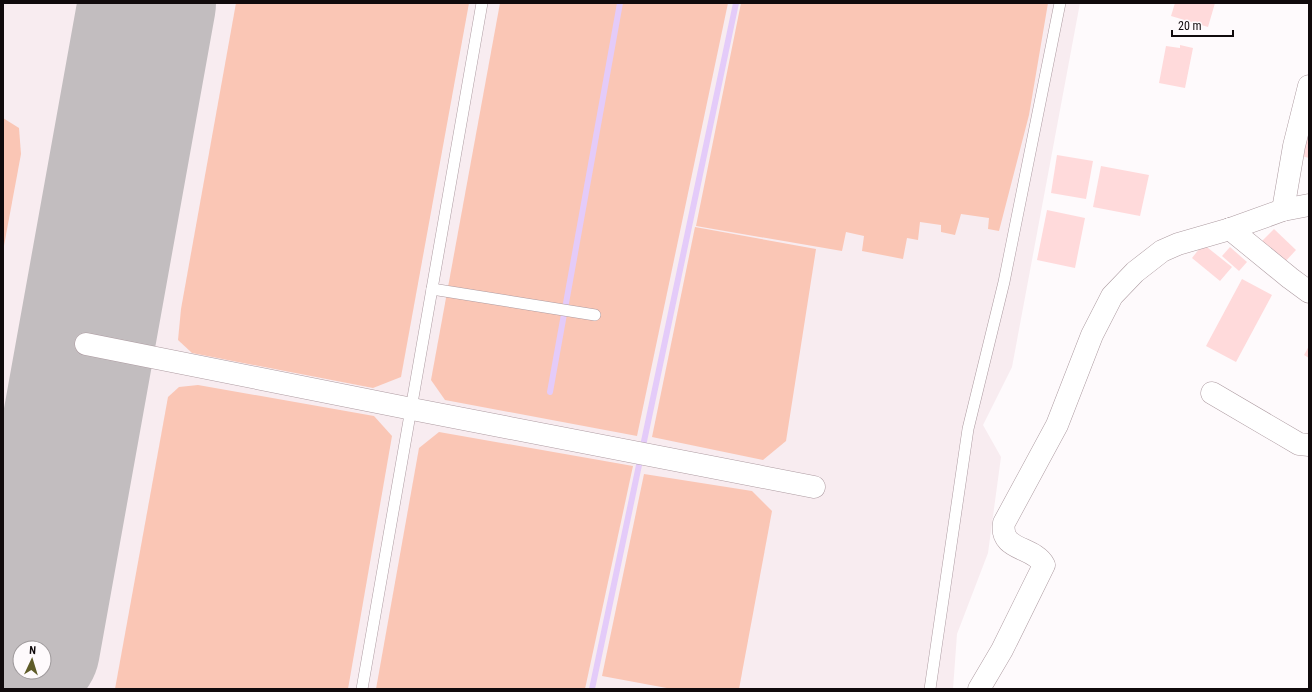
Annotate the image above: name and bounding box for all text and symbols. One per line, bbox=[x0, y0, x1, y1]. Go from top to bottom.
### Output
scale bar bbox=[1172, 12, 1233, 38]
text: 20 m bbox=[1178, 19, 1202, 33]
north arrow bbox=[12, 640, 52, 680]
text: N bbox=[29, 644, 37, 657]

